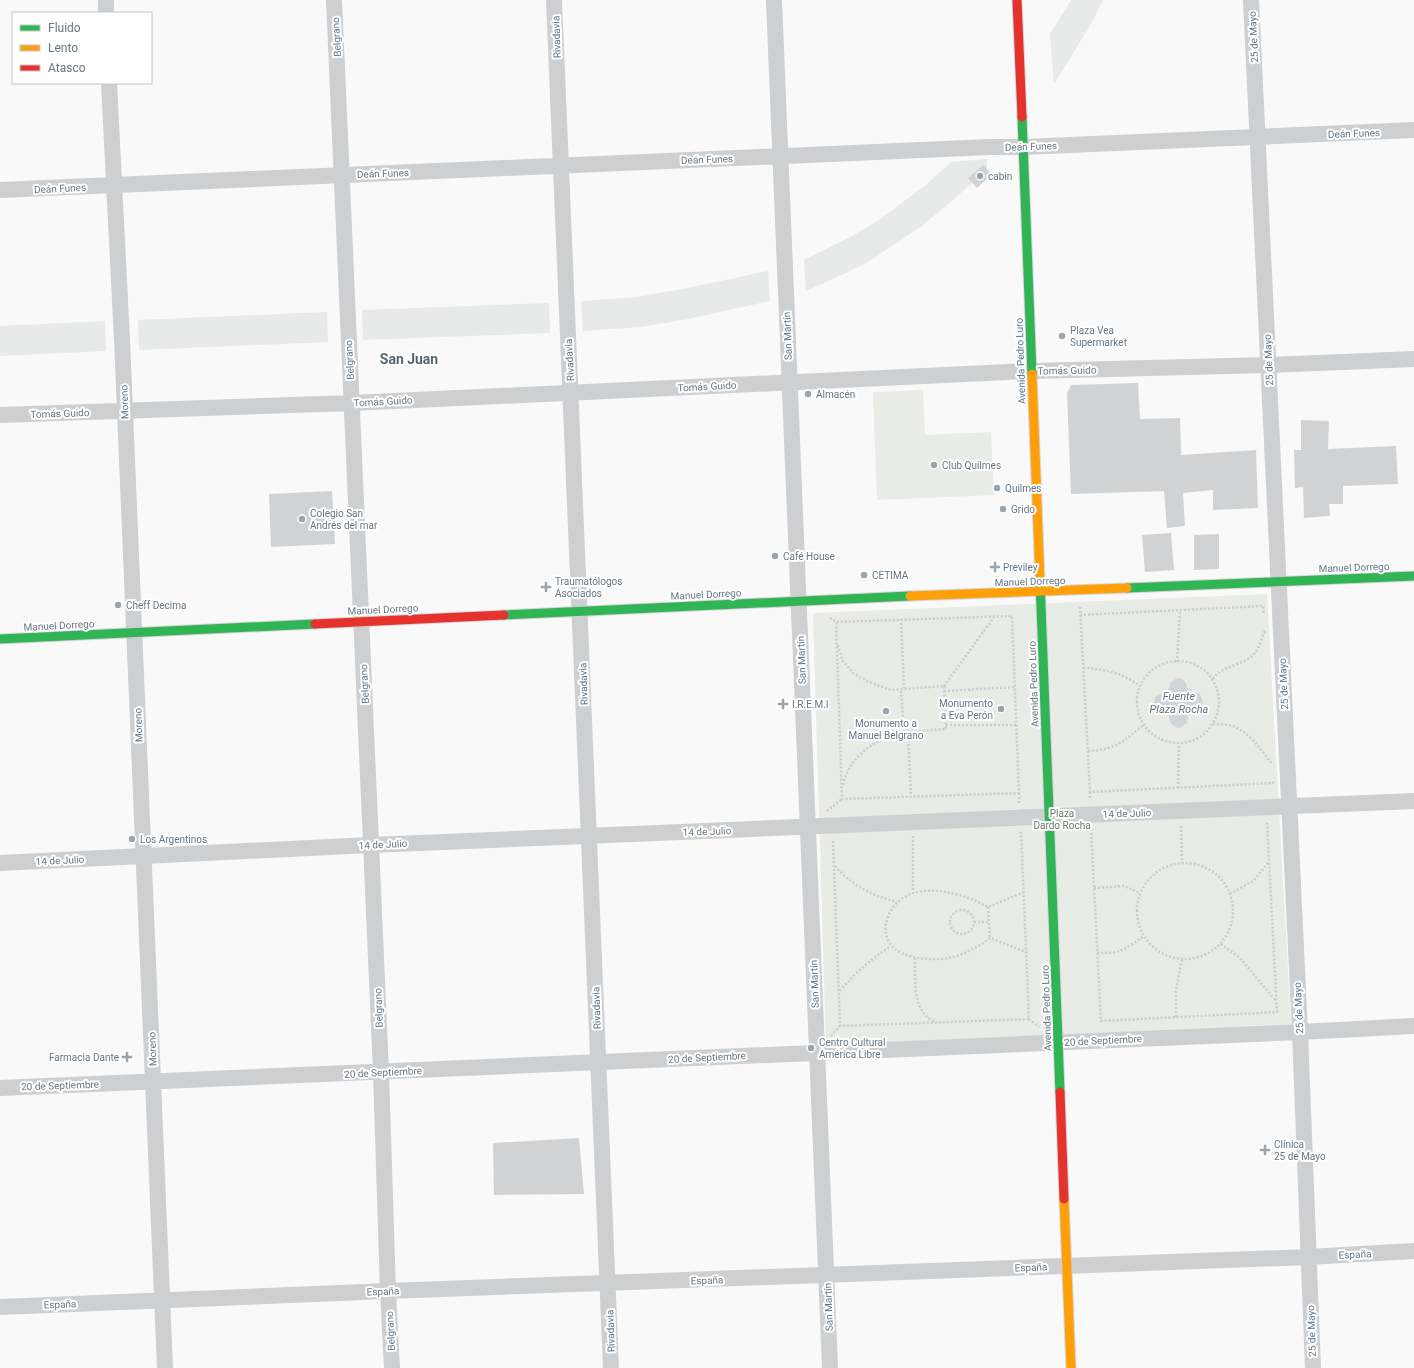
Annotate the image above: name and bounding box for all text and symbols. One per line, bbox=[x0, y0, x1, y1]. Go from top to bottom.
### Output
street label: 25 de Mayo bbox=[1247, 11, 1260, 63]
legend bbox=[12, 12, 152, 84]
street label: Rivadavia bbox=[550, 16, 563, 58]
street label: Belgrano bbox=[330, 17, 343, 57]
text: Fluido bbox=[48, 21, 81, 35]
text: Lento bbox=[48, 41, 78, 55]
text: Atasco bbox=[48, 61, 86, 75]
street label: Deán Funes bbox=[1328, 127, 1380, 140]
street label: Deán Funes bbox=[1005, 140, 1057, 153]
street label: Deán Funes bbox=[681, 153, 733, 166]
street label: Deán Funes bbox=[357, 167, 409, 180]
marker: cabin bbox=[975, 171, 985, 181]
place label: cabin bbox=[988, 171, 1012, 182]
street label: Deán Funes bbox=[34, 182, 86, 195]
street label: San Martín bbox=[781, 312, 794, 360]
street label: Avenida Pedro Luro bbox=[1013, 317, 1028, 404]
place label: Plaza Vea Supermarket bbox=[1070, 325, 1127, 348]
marker: Plaza Vea Supermarket bbox=[1057, 331, 1067, 341]
street label: 25 de Mayo bbox=[1262, 334, 1275, 386]
street label: Rivadavia bbox=[563, 338, 576, 381]
street label: Belgrano bbox=[343, 340, 356, 380]
district label: San Juan bbox=[380, 351, 438, 367]
street label: Tomás Guido bbox=[1037, 364, 1097, 377]
street label: Tomás Guido bbox=[677, 379, 737, 394]
street label: Moreno bbox=[118, 384, 131, 419]
marker: Almacén bbox=[803, 389, 813, 399]
place label: Almacén bbox=[816, 389, 855, 400]
street label: Tomás Guido bbox=[353, 394, 413, 409]
street label: Tomás Guido bbox=[30, 407, 90, 420]
marker: Club Quilmes bbox=[929, 460, 939, 470]
place label: Club Quilmes bbox=[942, 460, 1001, 471]
marker: Quilmes bbox=[992, 483, 1002, 493]
place label: Quilmes bbox=[1005, 483, 1042, 494]
marker: Grido bbox=[998, 504, 1008, 514]
place label: Grido bbox=[1011, 504, 1035, 515]
place label: Colegio San Andrés del mar bbox=[310, 508, 378, 531]
marker: Colegio San Andrés del mar bbox=[297, 514, 307, 524]
marker: Café House bbox=[770, 551, 780, 561]
place label: Café House bbox=[783, 551, 835, 562]
street label: Manuel Dorrego bbox=[1318, 561, 1390, 574]
marker: Previley bbox=[990, 562, 1000, 572]
place label: Previley bbox=[1003, 562, 1038, 573]
marker: CETIMA bbox=[859, 570, 869, 580]
place label: CETIMA bbox=[872, 570, 909, 581]
street label: Manuel Dorrego bbox=[994, 575, 1066, 588]
place label: Traumatólogos Asociados bbox=[555, 576, 622, 599]
marker: Traumatólogos Asociados bbox=[540, 581, 552, 593]
street label: Manuel Dorrego bbox=[670, 587, 742, 602]
marker: Cheff Decima bbox=[113, 600, 123, 610]
place label: Cheff Decima bbox=[126, 600, 187, 611]
street label: Manuel Dorrego bbox=[347, 602, 419, 617]
street label: Manuel Dorrego bbox=[23, 618, 95, 633]
street label: San Martín bbox=[795, 636, 808, 684]
street label: Avenida Pedro Luro bbox=[1026, 640, 1041, 727]
street label: 25 de Mayo bbox=[1277, 658, 1290, 710]
street label: Rivadavia bbox=[577, 663, 590, 705]
street label: Belgrano bbox=[358, 664, 371, 704]
water label: Fuente Plaza Rocha bbox=[1150, 690, 1209, 716]
marker: I.R.E.M.I bbox=[777, 698, 789, 710]
place label: Monumento a Eva Perón bbox=[939, 698, 993, 721]
place label: I.R.E.M.I bbox=[792, 699, 829, 710]
marker: Monumento a Eva Perón bbox=[996, 704, 1006, 714]
marker: Monumento a Manuel Belgrano bbox=[881, 706, 891, 716]
street label: Moreno bbox=[132, 707, 145, 742]
place label: Monumento a Manuel Belgrano bbox=[849, 718, 924, 741]
street label: 14 de Julio bbox=[1102, 807, 1152, 820]
park label: Plaza Dardo Rocha bbox=[1033, 808, 1091, 831]
street label: 14 de Julio bbox=[682, 825, 732, 838]
marker: Los Argentinos bbox=[127, 834, 137, 844]
place label: Los Argentinos bbox=[140, 834, 207, 845]
street label: 14 de Julio bbox=[358, 838, 408, 851]
street label: 14 de Julio bbox=[35, 854, 85, 867]
street label: San Martín bbox=[808, 960, 821, 1008]
street label: Avenida Pedro Luro bbox=[1039, 964, 1054, 1051]
street label: 25 de Mayo bbox=[1292, 982, 1305, 1034]
street label: Rivadavia bbox=[590, 987, 603, 1029]
street label: Belgrano bbox=[372, 988, 385, 1028]
street label: Moreno bbox=[146, 1031, 159, 1066]
street label: 20 de Septiembre bbox=[1064, 1033, 1142, 1048]
place label: Centro Cultural América Libre bbox=[819, 1037, 885, 1060]
marker: Centro Cultural América Libre bbox=[806, 1043, 816, 1053]
street label: 20 de Septiembre bbox=[668, 1050, 746, 1065]
place label: Farmacia Dante bbox=[49, 1052, 119, 1063]
marker: Farmacia Dante bbox=[122, 1052, 132, 1062]
street label: 20 de Septiembre bbox=[344, 1065, 422, 1080]
street label: 20 de Septiembre bbox=[21, 1079, 99, 1092]
place label: Clínica 25 de Mayo bbox=[1274, 1139, 1326, 1162]
marker: Clínica 25 de Mayo bbox=[1259, 1144, 1271, 1156]
street label: España bbox=[1338, 1248, 1372, 1261]
street label: España bbox=[1014, 1261, 1048, 1274]
street label: España bbox=[690, 1274, 724, 1287]
street label: San Martín bbox=[822, 1283, 835, 1331]
street label: España bbox=[366, 1285, 400, 1298]
street label: España bbox=[43, 1298, 77, 1311]
street label: 25 de Mayo bbox=[1305, 1305, 1318, 1357]
street label: Rivadavia bbox=[604, 1310, 617, 1352]
street label: Belgrano bbox=[384, 1311, 397, 1351]

